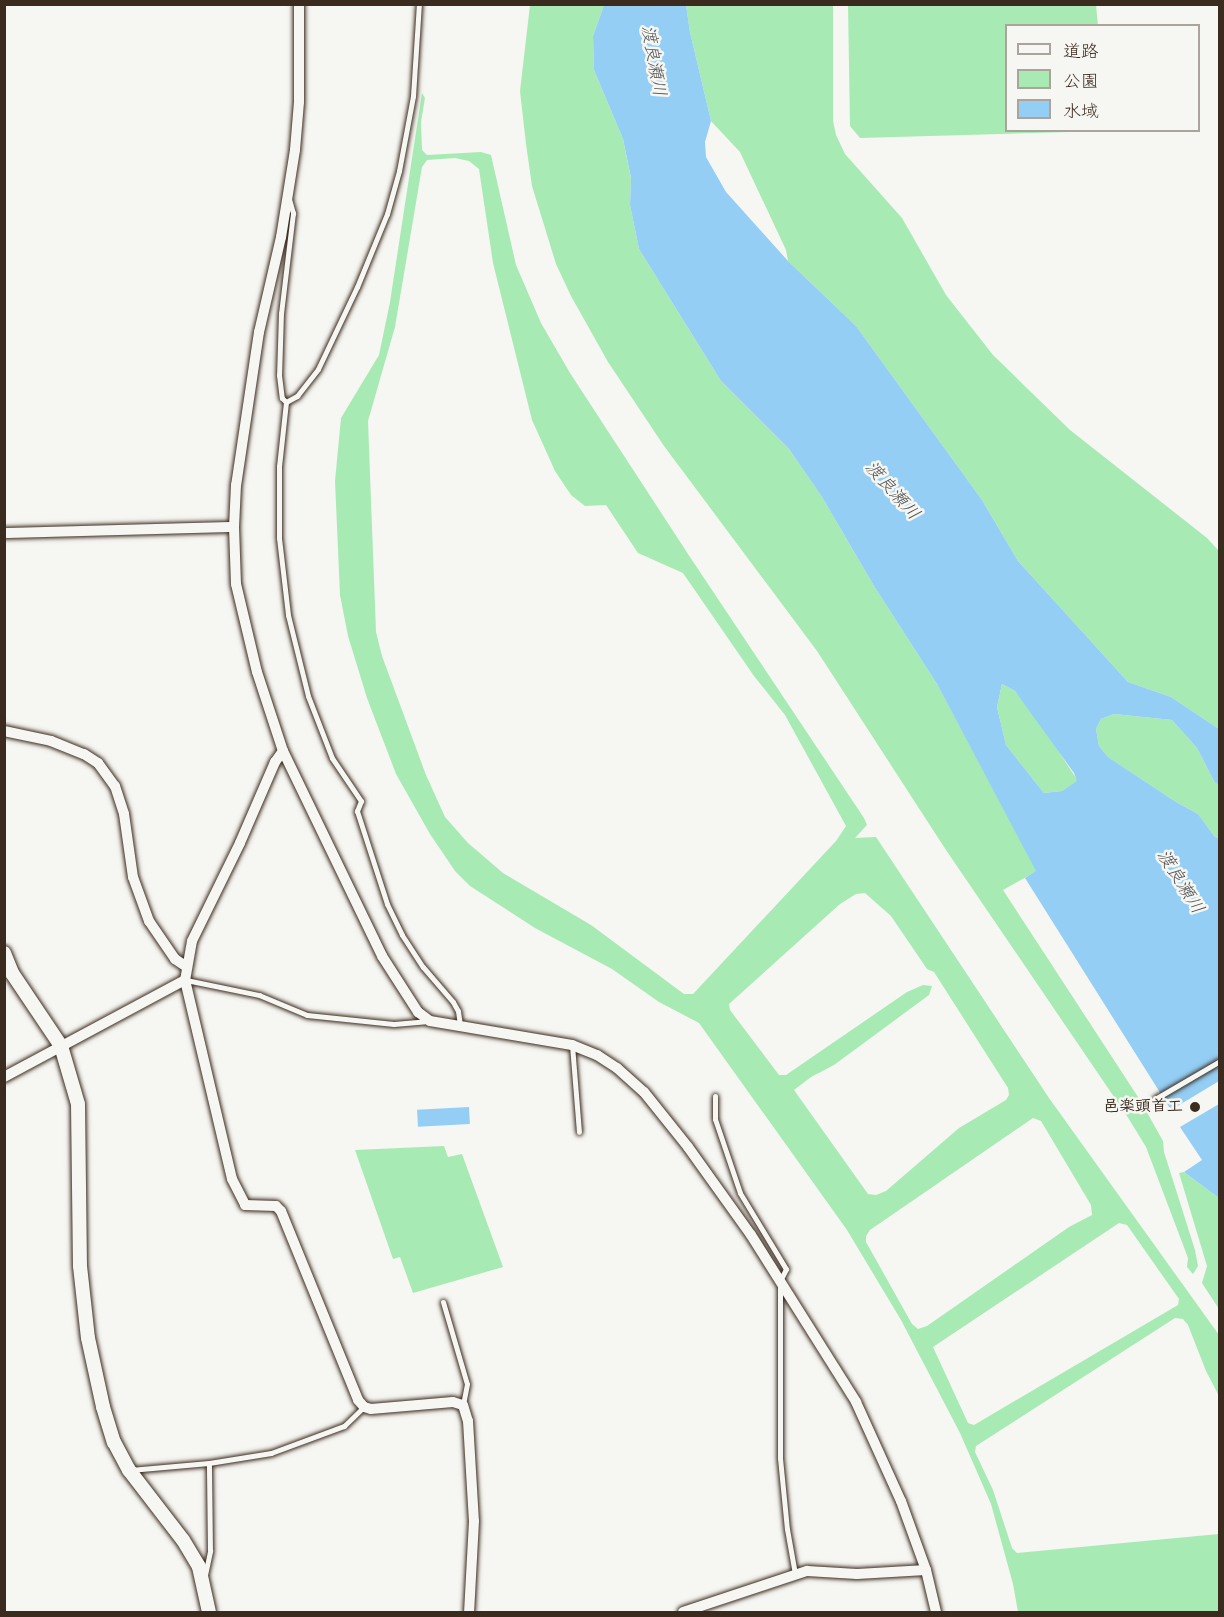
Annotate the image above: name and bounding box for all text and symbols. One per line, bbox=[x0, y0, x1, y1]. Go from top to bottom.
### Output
water label: 渡良瀬川 bbox=[636, 24, 670, 98]
legend bbox=[1005, 24, 1200, 132]
text: 道路 bbox=[1063, 41, 1099, 62]
text: 公園 bbox=[1063, 71, 1099, 92]
text: 水域 bbox=[1063, 101, 1099, 122]
water label: 渡良瀬川 bbox=[860, 457, 924, 525]
water label: 渡良瀬川 bbox=[1152, 846, 1208, 918]
place label: 邑楽頭首工 bbox=[1103, 1097, 1183, 1117]
marker: 邑楽頭首工 bbox=[1188, 1100, 1202, 1114]

